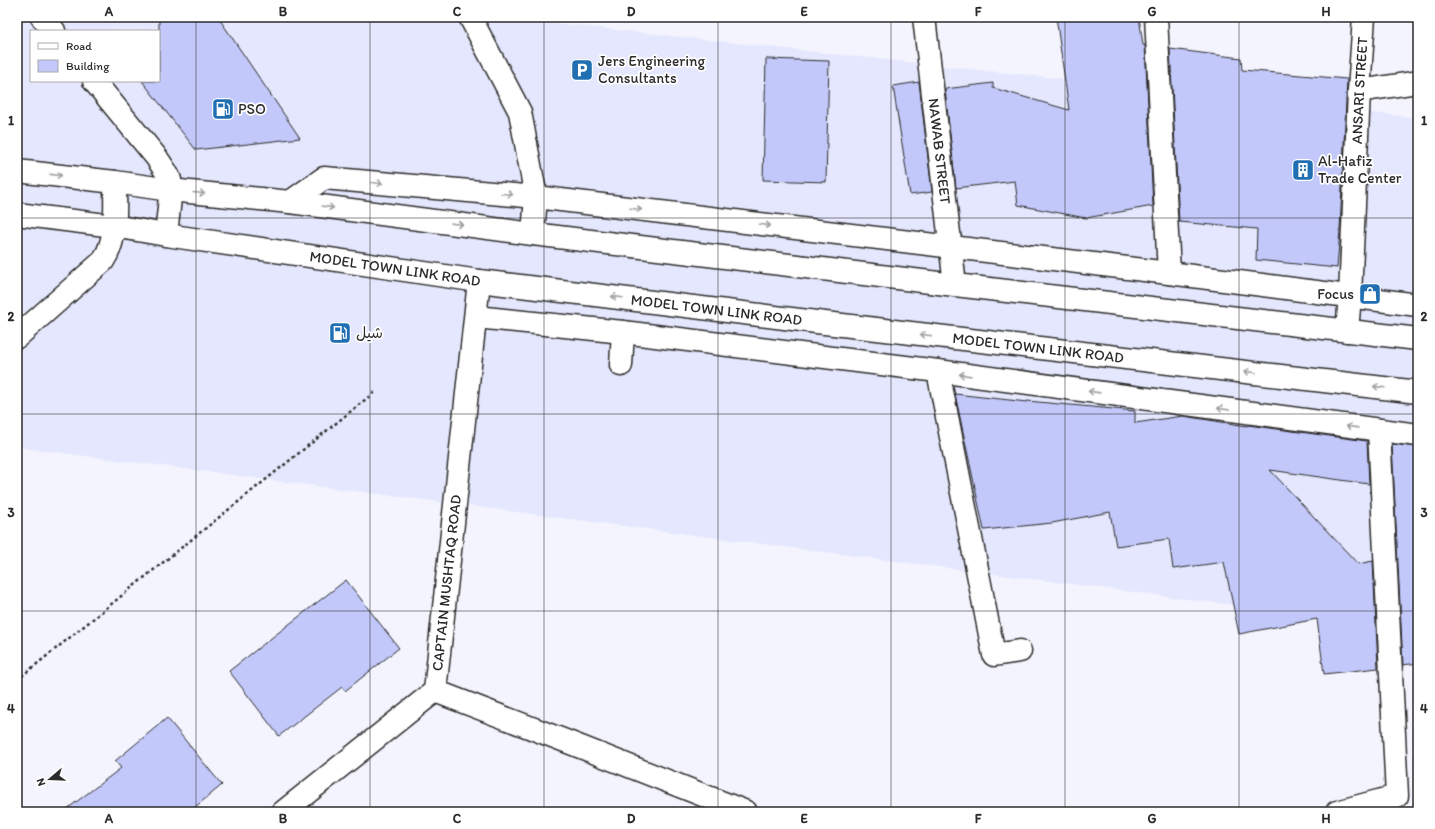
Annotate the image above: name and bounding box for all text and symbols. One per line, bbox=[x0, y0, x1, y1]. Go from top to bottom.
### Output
text: A bbox=[104, 4, 114, 19]
text: B bbox=[279, 4, 288, 19]
text: C bbox=[453, 4, 462, 19]
text: D bbox=[627, 4, 636, 19]
text: E bbox=[800, 4, 808, 19]
text: F bbox=[975, 4, 982, 19]
text: G bbox=[1148, 4, 1157, 19]
text: H bbox=[1322, 4, 1331, 19]
legend bbox=[30, 30, 160, 82]
street label: ANSARI STREET bbox=[1348, 36, 1372, 144]
text: Road bbox=[66, 39, 92, 53]
place label: Jers Engineering Consultants bbox=[598, 52, 705, 87]
parking icon: Jers Engineering Consultants bbox=[569, 57, 595, 83]
text: Building bbox=[66, 59, 110, 73]
fuel station icon: PSO bbox=[210, 96, 236, 122]
street label: NAWAB STREET bbox=[924, 97, 955, 206]
place label: PSO bbox=[238, 100, 266, 118]
text: 1 bbox=[8, 113, 14, 128]
text: 1 bbox=[1421, 113, 1427, 128]
place label: Al-Hafiz Trade Center bbox=[1318, 152, 1402, 187]
building icon: Al-Hafiz Trade Center bbox=[1290, 157, 1316, 183]
one-way arrow bbox=[49, 171, 62, 179]
one-way arrow bbox=[370, 179, 383, 186]
one-way arrow bbox=[192, 190, 205, 197]
one-way arrow bbox=[500, 191, 513, 198]
one-way arrow bbox=[321, 203, 334, 211]
one-way arrow bbox=[629, 205, 642, 213]
one-way arrow bbox=[450, 220, 463, 228]
one-way arrow bbox=[758, 221, 771, 228]
street label: MODEL TOWN LINK ROAD bbox=[308, 247, 482, 290]
shop icon: Focus bbox=[1357, 281, 1383, 307]
place label: Focus bbox=[1317, 285, 1354, 303]
street label: MODEL TOWN LINK ROAD bbox=[630, 290, 803, 329]
one-way arrow bbox=[610, 294, 623, 301]
text: 2 bbox=[8, 309, 15, 324]
text: 2 bbox=[1421, 309, 1428, 324]
fuel station icon: شیل bbox=[327, 320, 353, 346]
place label: شیل bbox=[356, 324, 383, 342]
street label: MODEL TOWN LINK ROAD bbox=[951, 329, 1125, 367]
one-way arrow bbox=[920, 331, 933, 339]
one-way arrow bbox=[1244, 369, 1257, 376]
one-way arrow bbox=[959, 371, 972, 379]
one-way arrow bbox=[1373, 383, 1386, 391]
one-way arrow bbox=[1088, 388, 1101, 396]
one-way arrow bbox=[1217, 405, 1230, 413]
one-way arrow bbox=[1345, 423, 1358, 431]
street label: CAPTAIN MUSHTAQ ROAD bbox=[428, 494, 465, 672]
text: 3 bbox=[7, 505, 15, 520]
text: 3 bbox=[1420, 505, 1428, 520]
text: 4 bbox=[7, 701, 15, 716]
text: 4 bbox=[1420, 701, 1428, 716]
north arrow bbox=[30, 759, 70, 799]
text: N bbox=[34, 776, 48, 788]
text: A bbox=[104, 811, 114, 826]
text: B bbox=[279, 811, 288, 826]
text: C bbox=[453, 811, 462, 826]
text: D bbox=[627, 811, 636, 826]
text: E bbox=[800, 811, 808, 826]
text: F bbox=[975, 811, 982, 826]
text: G bbox=[1148, 811, 1157, 826]
text: H bbox=[1322, 811, 1331, 826]

